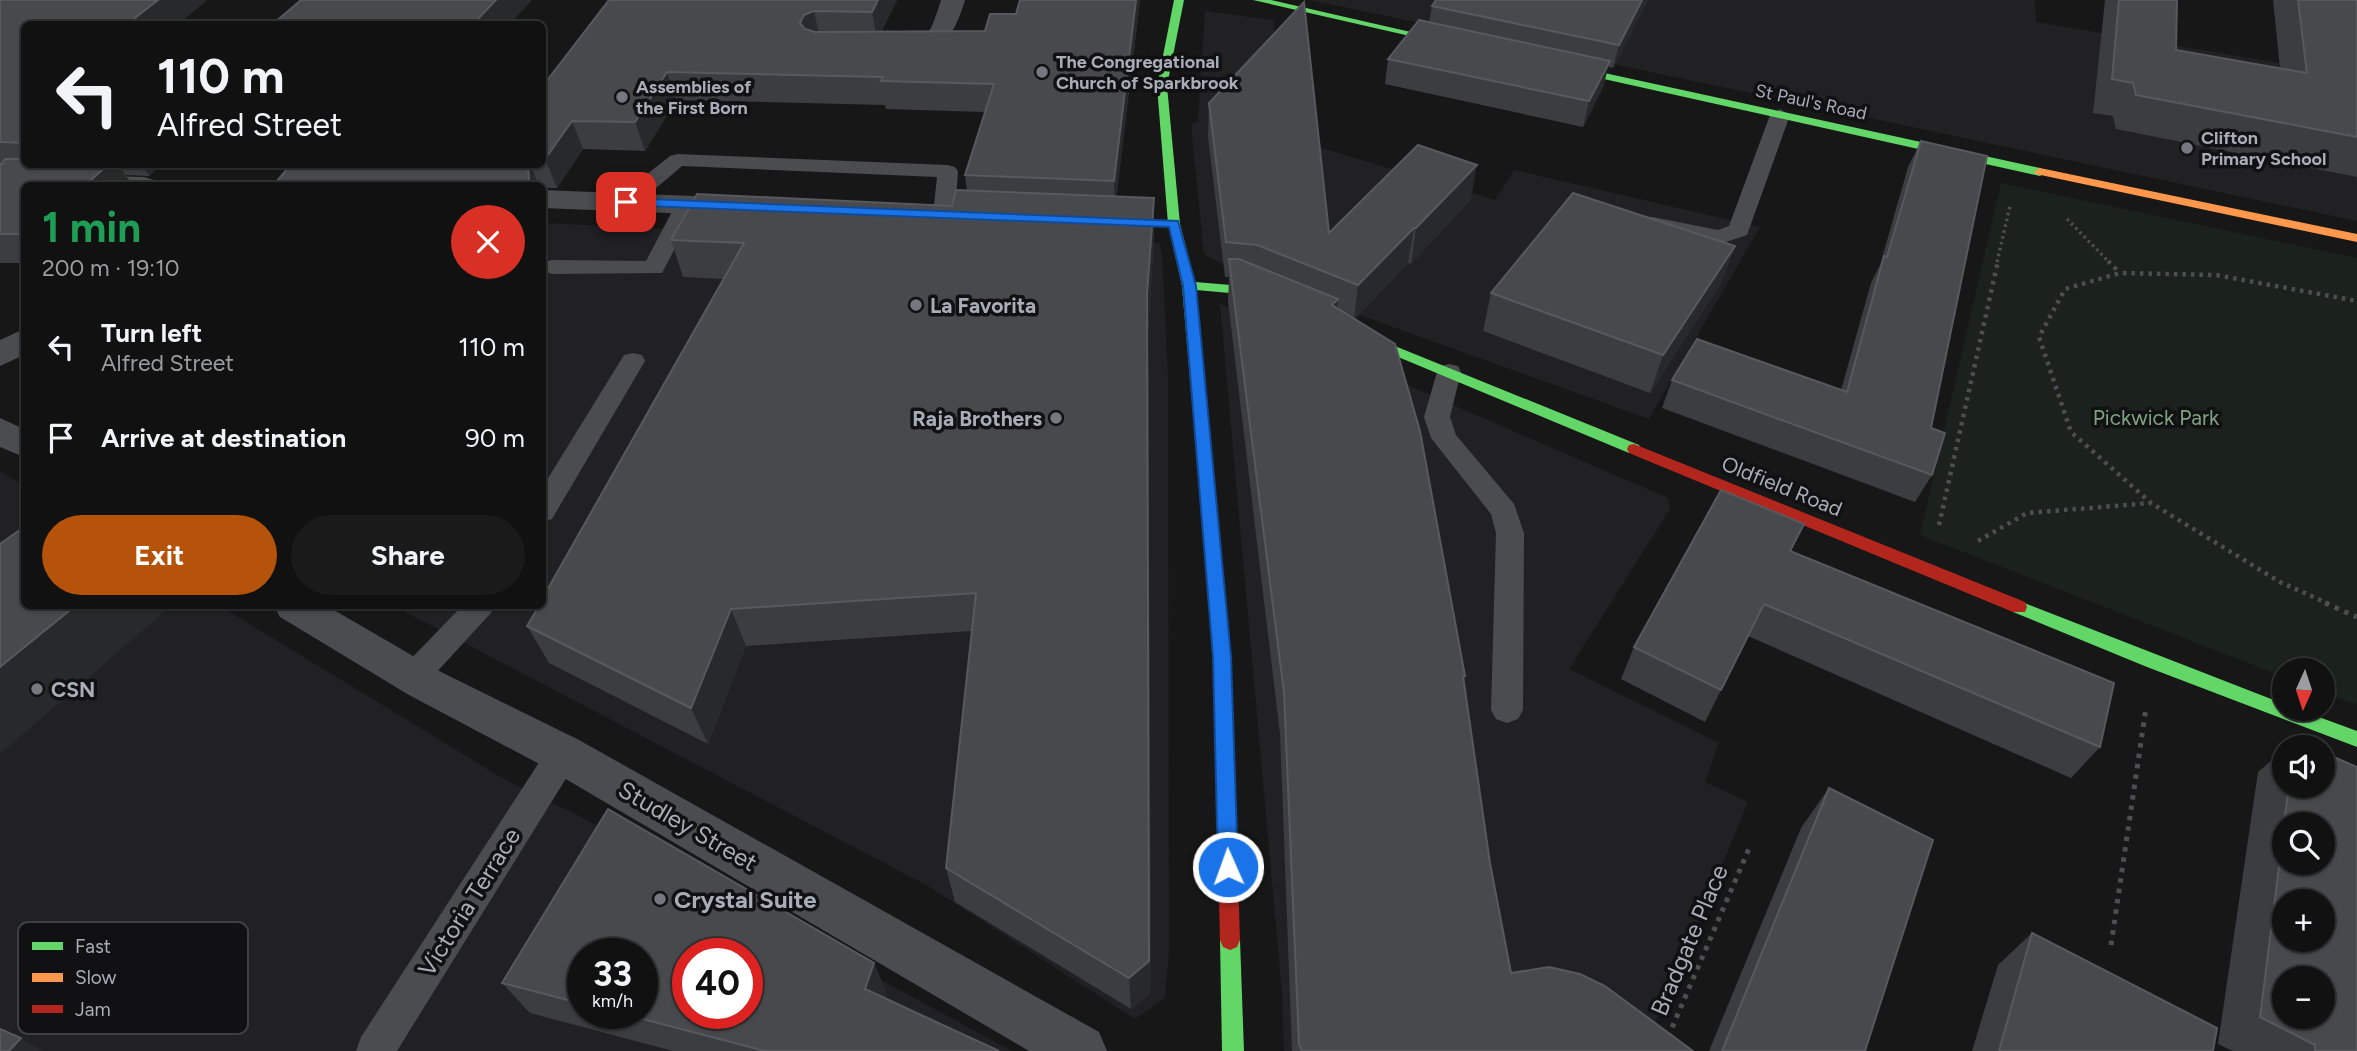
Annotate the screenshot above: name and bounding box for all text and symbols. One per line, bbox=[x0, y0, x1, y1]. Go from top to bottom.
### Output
text: 110 m bbox=[157, 46, 285, 105]
icon: left bbox=[42, 49, 133, 140]
place label: The Congregational Church of Sparkbrook bbox=[1056, 51, 1239, 94]
marker: The Congregational Church of Sparkbrook bbox=[1034, 64, 1050, 80]
place label: Assemblies of the First Born bbox=[636, 76, 752, 119]
street label: St Paul's Road bbox=[1753, 79, 1869, 125]
marker: Assemblies of the First Born bbox=[614, 89, 630, 105]
text: Alfred Street bbox=[157, 106, 342, 144]
place label: Clifton Primary School bbox=[2201, 127, 2326, 170]
marker: Clifton Primary School bbox=[2179, 140, 2195, 156]
pin bbox=[596, 172, 656, 232]
icon: arrive bbox=[607, 183, 645, 221]
text: 1 min bbox=[42, 202, 141, 253]
button: close bbox=[451, 205, 525, 279]
text: 200 m · 19:10 bbox=[42, 254, 179, 282]
place label: La Favorita bbox=[930, 293, 1036, 318]
marker: La Favorita bbox=[908, 297, 924, 313]
text: Turn left bbox=[101, 317, 202, 349]
icon: left bbox=[42, 328, 80, 366]
text: 110 m bbox=[458, 331, 525, 363]
text: Alfred Street bbox=[101, 349, 234, 377]
park label: Pickwick Park bbox=[2093, 405, 2220, 430]
place label: Raja Brothers bbox=[912, 406, 1042, 431]
marker: Raja Brothers bbox=[1048, 410, 1064, 426]
icon: arrive bbox=[42, 419, 80, 457]
text: Arrive at destination bbox=[101, 422, 346, 454]
text: 90 m bbox=[465, 422, 525, 454]
street label: Oldfield Road bbox=[1718, 450, 1846, 522]
button: Exit bbox=[42, 515, 277, 595]
button: Share bbox=[291, 515, 525, 595]
north arrow bbox=[2272, 658, 2334, 721]
map controls bbox=[2272, 658, 2335, 1029]
place label: CSN bbox=[51, 677, 95, 702]
marker: CSN bbox=[29, 681, 45, 697]
button: sound bbox=[2272, 735, 2335, 798]
street label: Studley Street bbox=[614, 775, 762, 877]
button: search bbox=[2272, 812, 2335, 875]
street label: Victoria Terrace bbox=[412, 822, 526, 982]
position arrow bbox=[1191, 830, 1265, 904]
street label: Bradgate Place bbox=[1644, 860, 1734, 1020]
place label: Crystal Suite bbox=[674, 885, 817, 914]
button: + bbox=[2272, 889, 2335, 952]
marker: Crystal Suite bbox=[652, 891, 668, 907]
legend bbox=[18, 922, 248, 1034]
text: Fast bbox=[75, 935, 111, 958]
speed limit sign: 40 bbox=[672, 938, 763, 1029]
text: 33 bbox=[593, 953, 632, 995]
text: Slow bbox=[75, 966, 117, 989]
button: − bbox=[2272, 966, 2335, 1029]
text: km/h bbox=[592, 990, 633, 1012]
text: Jam bbox=[75, 998, 111, 1021]

